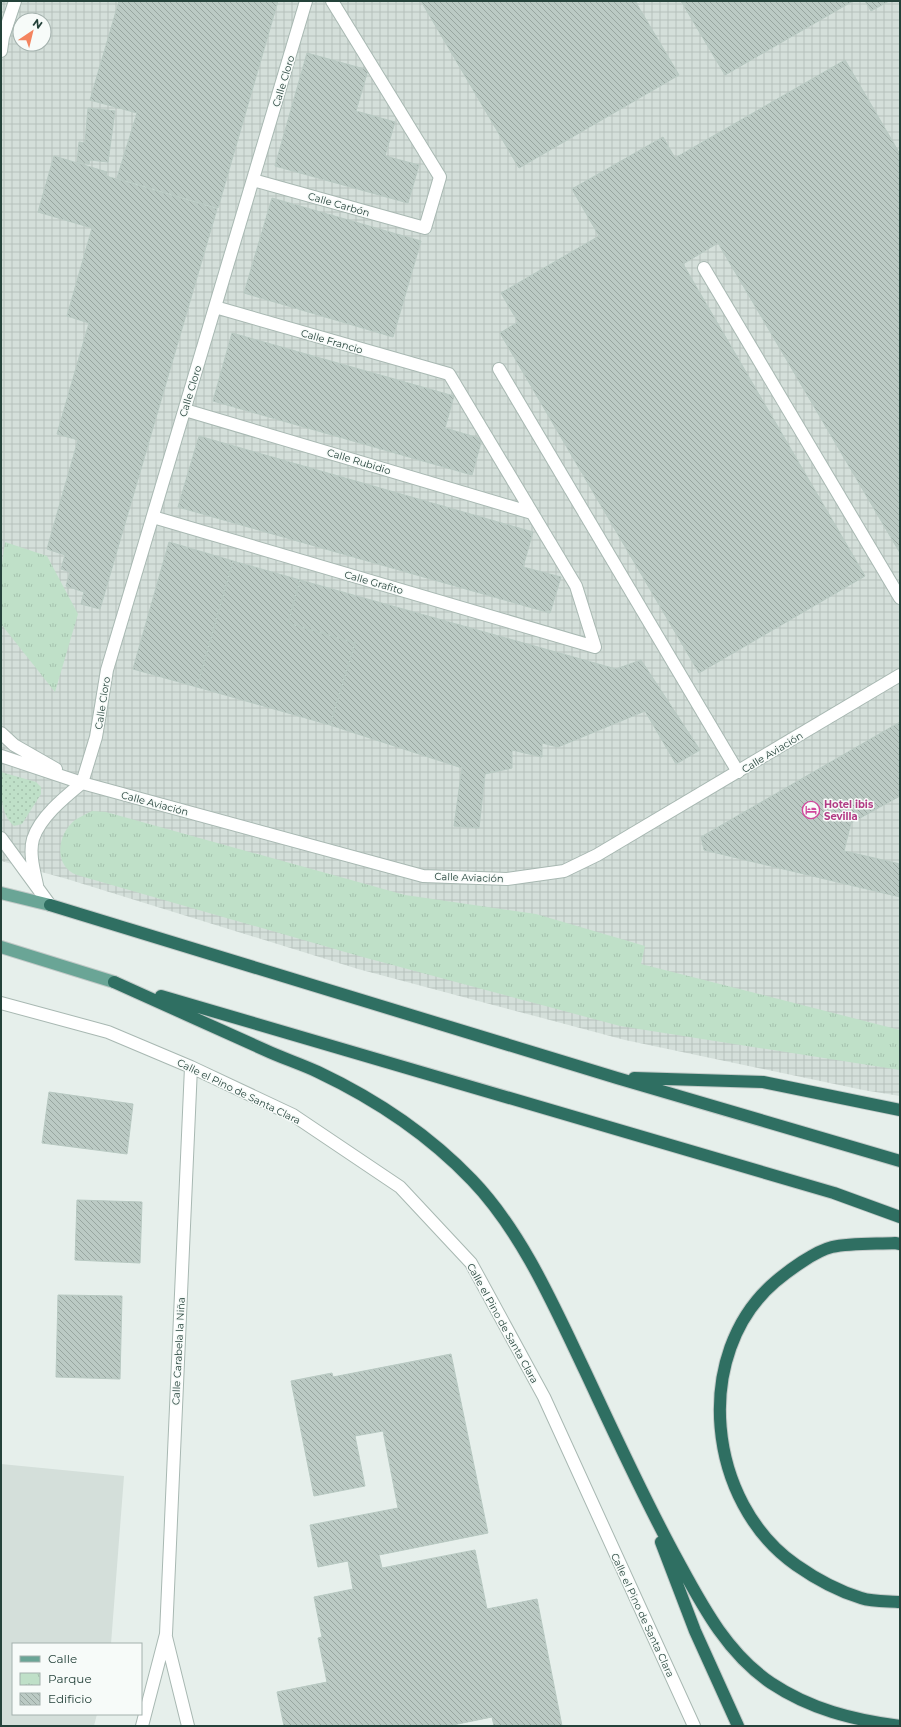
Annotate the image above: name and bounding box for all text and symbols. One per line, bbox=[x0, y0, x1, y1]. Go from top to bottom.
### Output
north arrow bbox=[12, 12, 52, 52]
text: N bbox=[30, 16, 45, 32]
street label: Calle Cloro bbox=[269, 54, 297, 108]
street label: Calle Carbón bbox=[306, 189, 371, 219]
street label: Calle Francio bbox=[299, 326, 364, 357]
street label: Calle Cloro bbox=[176, 364, 204, 418]
street label: Calle Rubidio bbox=[325, 446, 392, 477]
street label: Calle Grafito bbox=[343, 568, 405, 597]
street label: Calle Cloro bbox=[92, 676, 113, 730]
street label: Calle Aviación bbox=[739, 729, 805, 776]
street label: Calle Aviación bbox=[120, 788, 190, 819]
place label: Hotel ibis Sevilla bbox=[824, 798, 874, 823]
hotel icon: Hotel ibis Sevilla bbox=[801, 800, 821, 820]
street label: Calle Aviación bbox=[434, 870, 504, 885]
street label: Calle el Pino de Santa Clara bbox=[175, 1056, 303, 1127]
street label: Calle el Pino de Santa Clara bbox=[464, 1261, 541, 1386]
street label: Calle Carabela la Niña bbox=[169, 1297, 188, 1405]
street label: Calle el Pino de Santa Clara bbox=[608, 1551, 677, 1679]
legend bbox=[12, 1643, 142, 1715]
text: Calle bbox=[48, 1651, 77, 1666]
text: Parque bbox=[48, 1671, 92, 1686]
text: Edificio bbox=[48, 1691, 92, 1706]

